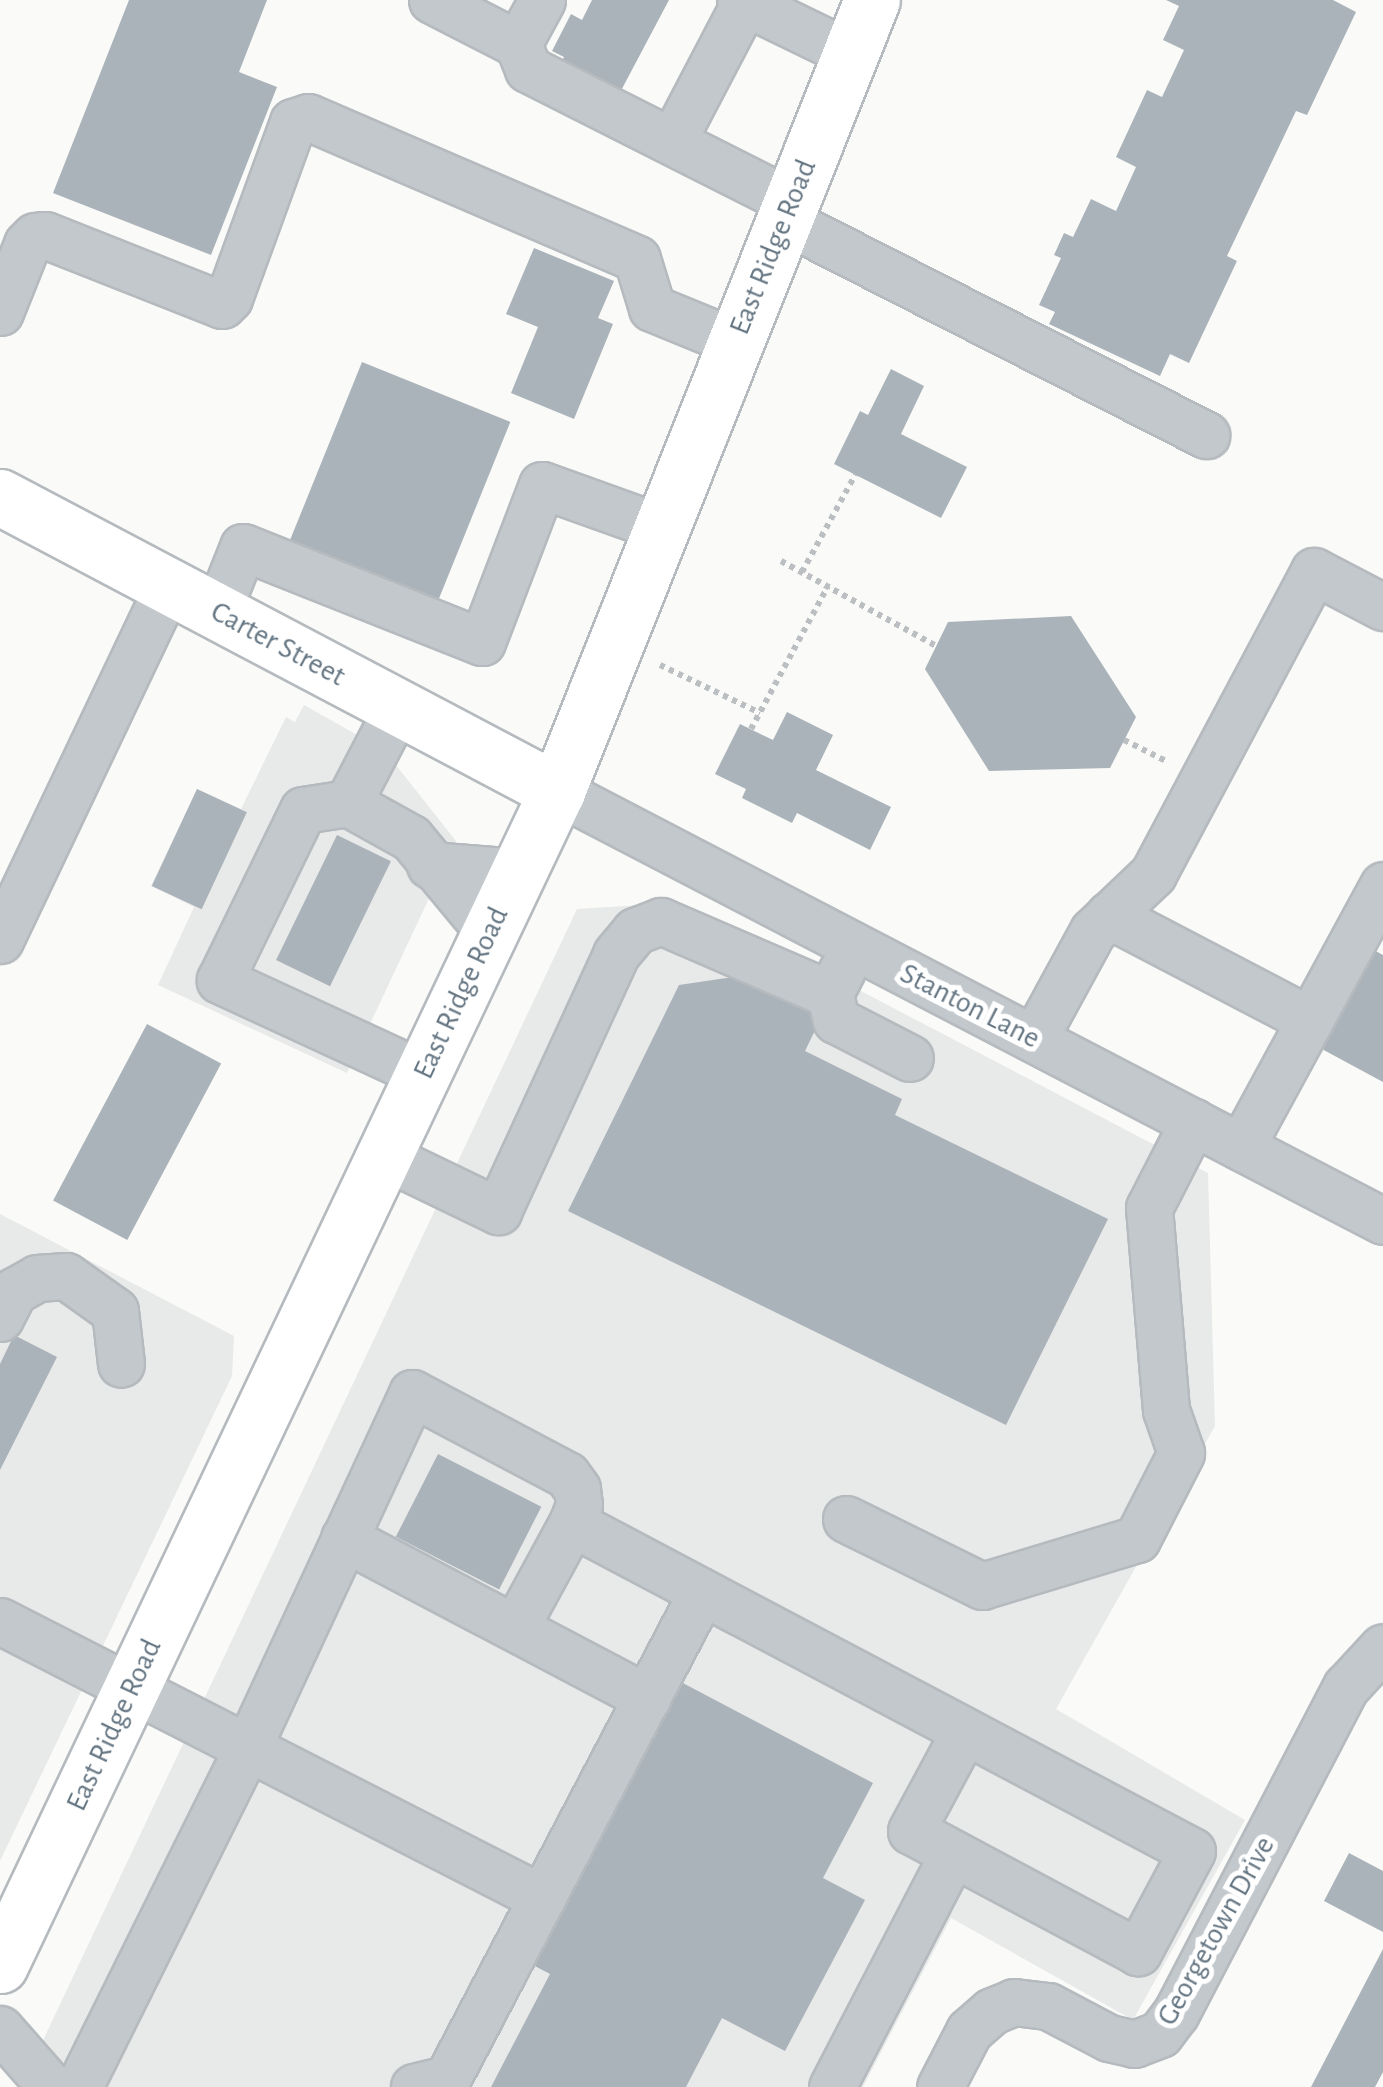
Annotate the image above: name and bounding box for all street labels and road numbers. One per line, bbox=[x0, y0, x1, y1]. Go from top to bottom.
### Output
street label: East Ridge Road bbox=[722, 154, 824, 340]
street label: Carter Street bbox=[205, 594, 351, 694]
street label: East Ridge Road bbox=[405, 901, 517, 1085]
street label: Stanton Lane bbox=[894, 955, 1046, 1057]
street label: East Ridge Road bbox=[58, 1633, 170, 1817]
street label: Georgetown Drive bbox=[1149, 1830, 1283, 2032]

